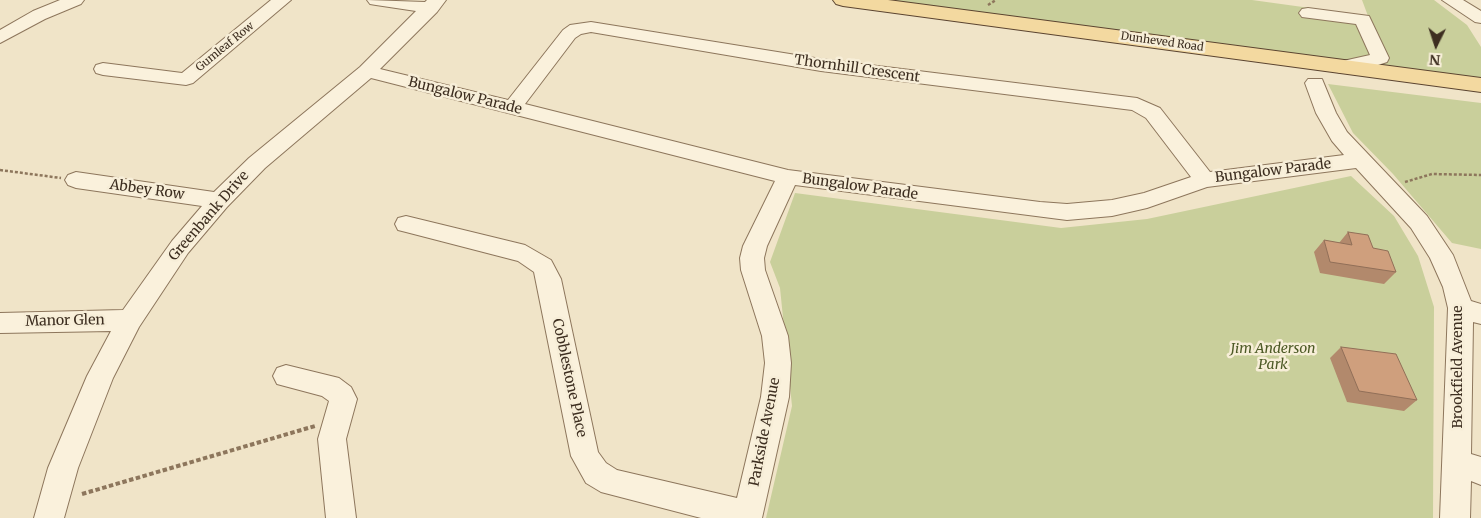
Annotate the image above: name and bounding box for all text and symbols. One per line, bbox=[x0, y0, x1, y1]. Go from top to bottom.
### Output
street label: Gumleaf Row bbox=[193, 20, 257, 74]
north arrow bbox=[1411, 20, 1461, 70]
street label: Dunheved Road bbox=[1120, 30, 1204, 54]
text: N bbox=[1429, 51, 1441, 69]
street label: Thornhill Crescent bbox=[793, 52, 921, 86]
street label: Bungalow Parade bbox=[406, 74, 524, 118]
street label: Bungalow Parade bbox=[1214, 156, 1332, 186]
street label: Greenbank Drive bbox=[165, 168, 253, 264]
street label: Bungalow Parade bbox=[801, 171, 919, 203]
street label: Abbey Row bbox=[109, 176, 185, 204]
street label: Brookfield Avenue bbox=[1450, 305, 1466, 429]
street label: Manor Glen bbox=[25, 312, 105, 330]
street label: Cobblestone Place bbox=[548, 317, 590, 439]
park label: Jim Anderson Park bbox=[1231, 341, 1315, 374]
street label: Parkside Avenue bbox=[746, 376, 784, 488]

